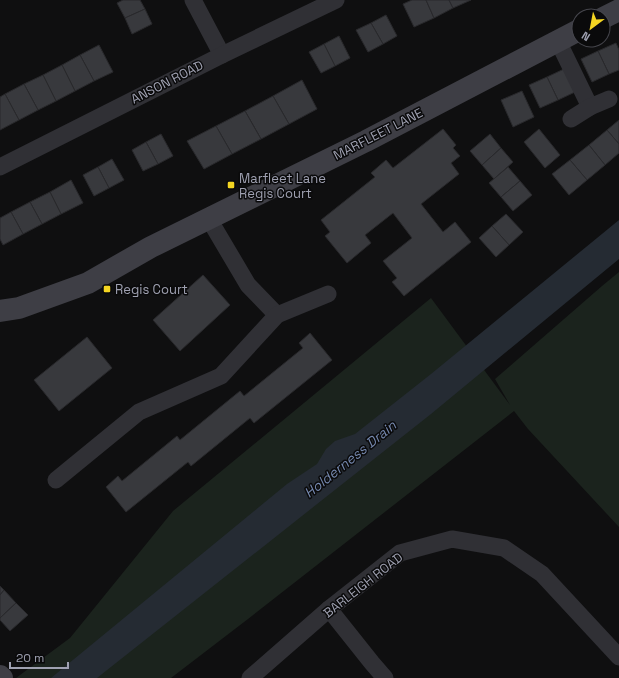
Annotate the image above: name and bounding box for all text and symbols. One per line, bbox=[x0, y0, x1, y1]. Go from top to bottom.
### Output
north arrow bbox=[571, 8, 611, 48]
text: N bbox=[579, 29, 593, 44]
street label: ANSON ROAD bbox=[128, 56, 206, 108]
street label: MARFLEET LANE bbox=[330, 104, 426, 164]
place label: Marfleet Lane Regis Court bbox=[239, 170, 326, 202]
marker: Marfleet Lane Regis Court bbox=[226, 180, 236, 190]
place label: Regis Court bbox=[115, 281, 188, 298]
marker: Regis Court bbox=[102, 284, 112, 294]
water label: Holderness Drain bbox=[300, 416, 400, 502]
street label: BARLEIGH ROAD bbox=[320, 549, 406, 621]
scale bar bbox=[10, 644, 68, 670]
text: 20 m bbox=[16, 650, 44, 666]

